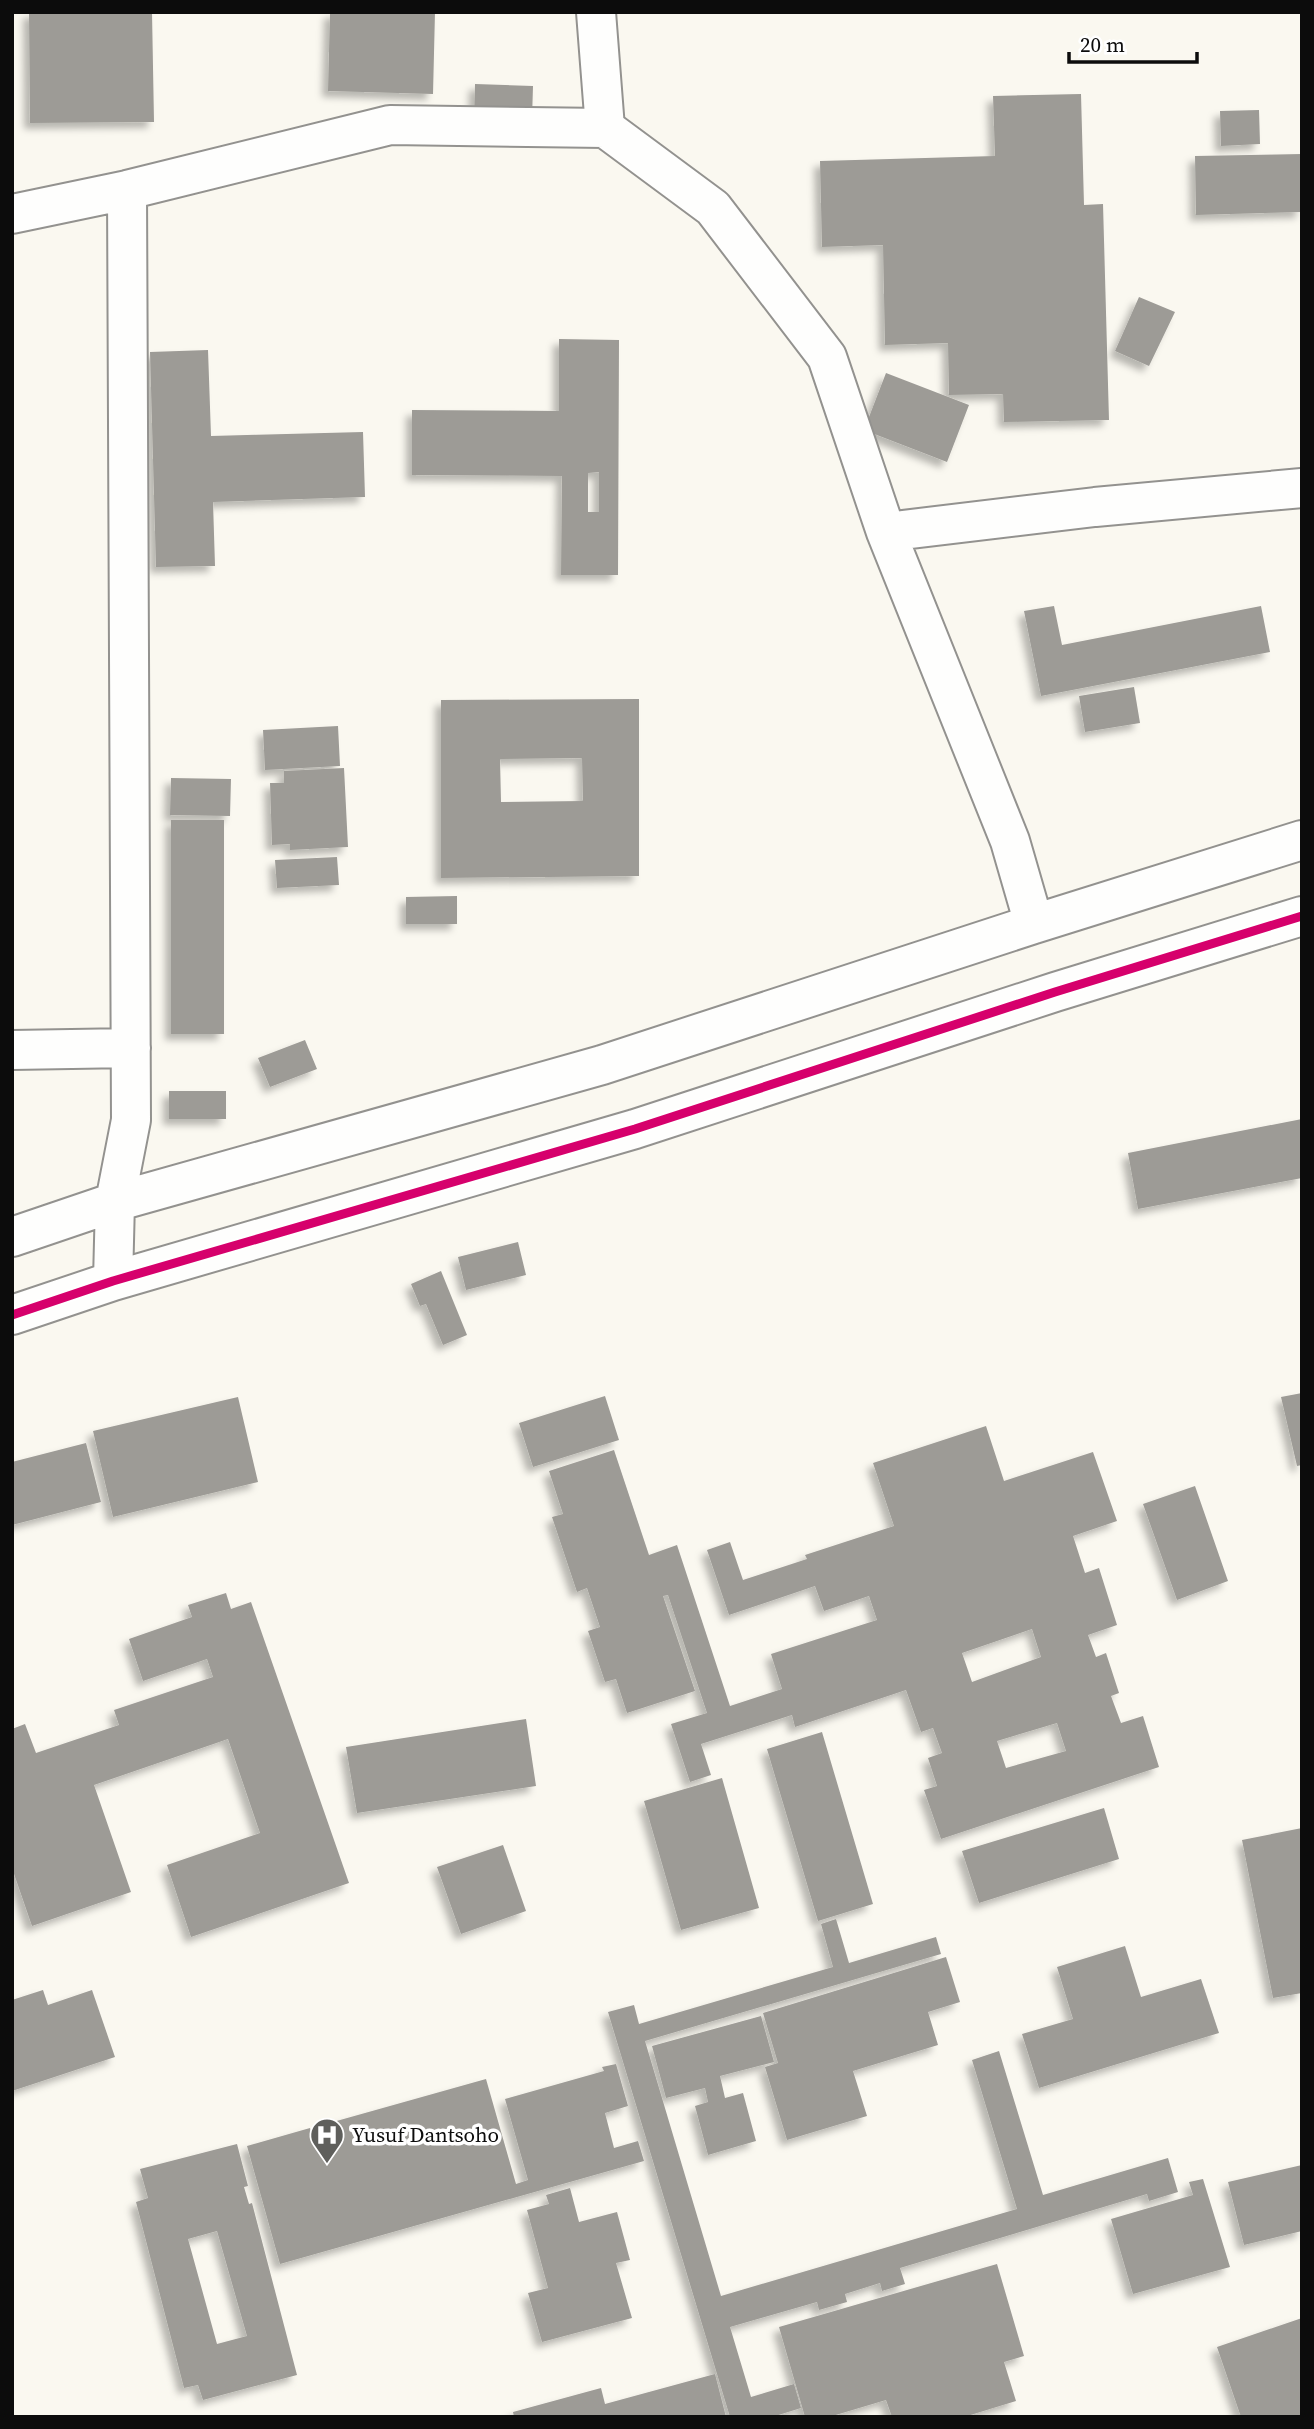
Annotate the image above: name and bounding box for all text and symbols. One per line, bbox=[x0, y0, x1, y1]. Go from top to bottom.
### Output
scale bar bbox=[1069, 21, 1197, 65]
text: 20 m bbox=[1080, 30, 1125, 59]
hospital icon: Yusuf Dantsoho bbox=[308, 2116, 346, 2165]
place label: Yusuf Dantsoho bbox=[352, 2120, 499, 2149]

